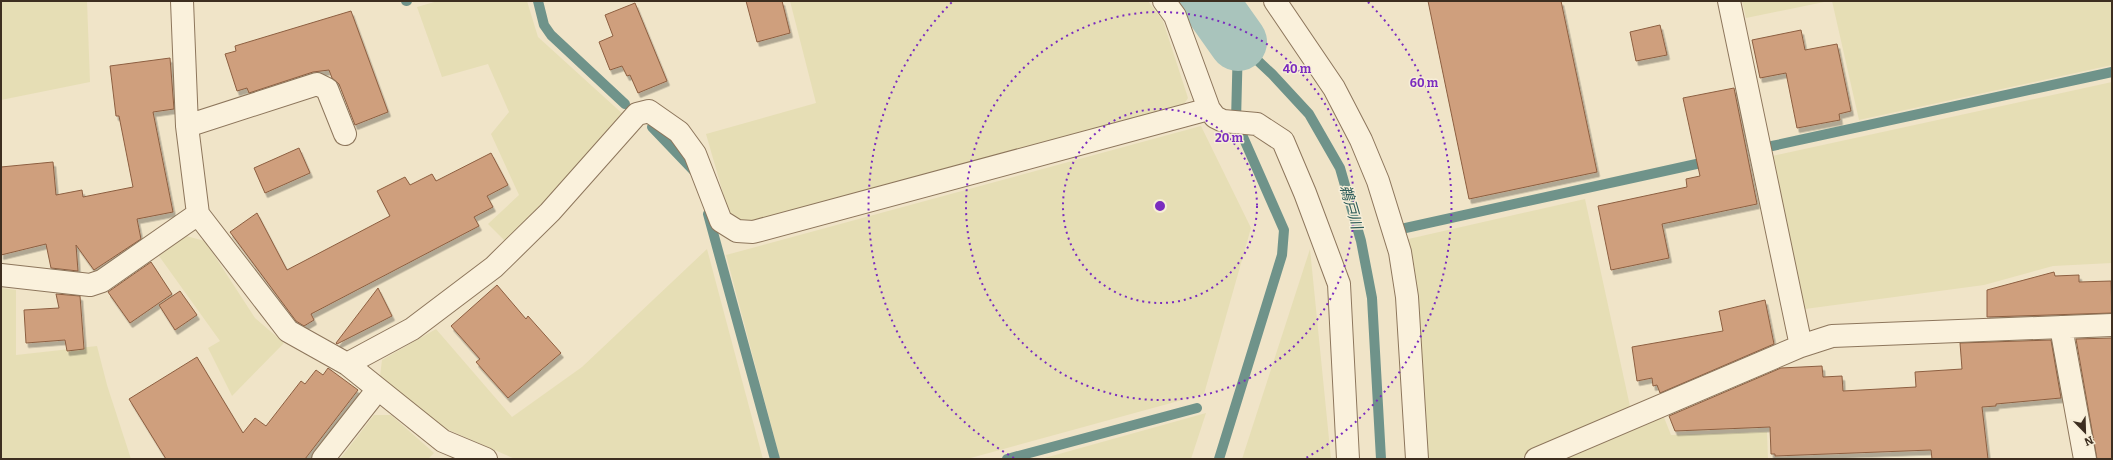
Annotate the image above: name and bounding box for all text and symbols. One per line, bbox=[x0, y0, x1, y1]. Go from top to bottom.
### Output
text: 40 m bbox=[1283, 62, 1312, 76]
text: 60 m bbox=[1410, 76, 1439, 90]
text: 20 m bbox=[1215, 131, 1244, 145]
water label: 鵜戸川 bbox=[1336, 183, 1366, 233]
centre of rings bbox=[1153, 199, 1167, 213]
north arrow bbox=[2065, 412, 2105, 452]
text: N bbox=[2082, 433, 2095, 449]

